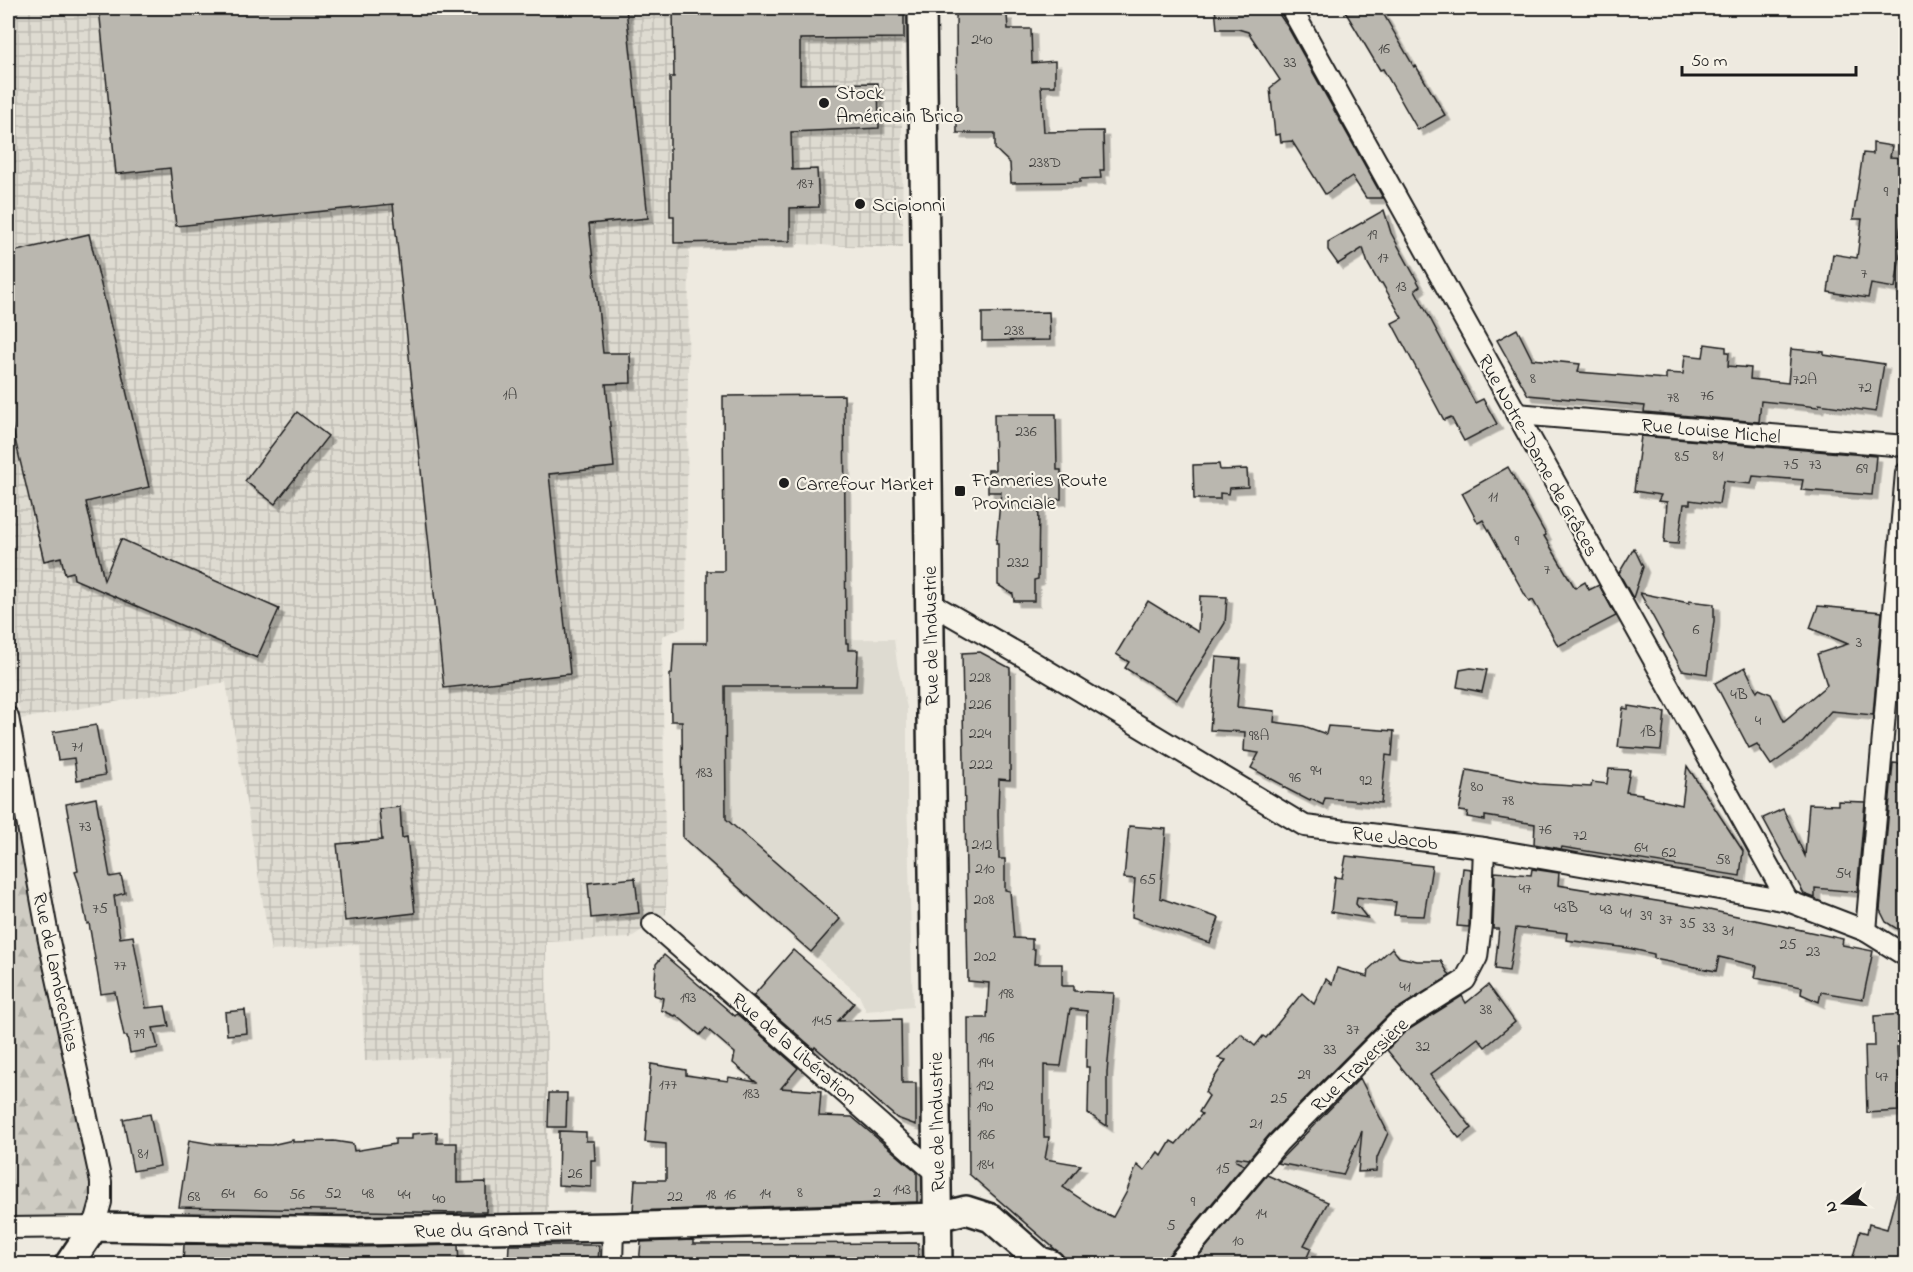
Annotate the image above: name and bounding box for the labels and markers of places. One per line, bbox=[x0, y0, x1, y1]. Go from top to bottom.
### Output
place label: Stock Américain Brico bbox=[836, 80, 963, 132]
marker: Stock Américain Brico bbox=[817, 96, 831, 110]
place label: Scipionni bbox=[872, 192, 946, 221]
marker: Scipionni bbox=[853, 197, 867, 211]
place label: Frameries Route Provinciale bbox=[971, 467, 1107, 519]
place label: Carrefour Market bbox=[796, 471, 934, 500]
marker: Carrefour Market bbox=[777, 476, 791, 490]
marker: Frameries Route Provinciale bbox=[953, 484, 967, 498]

